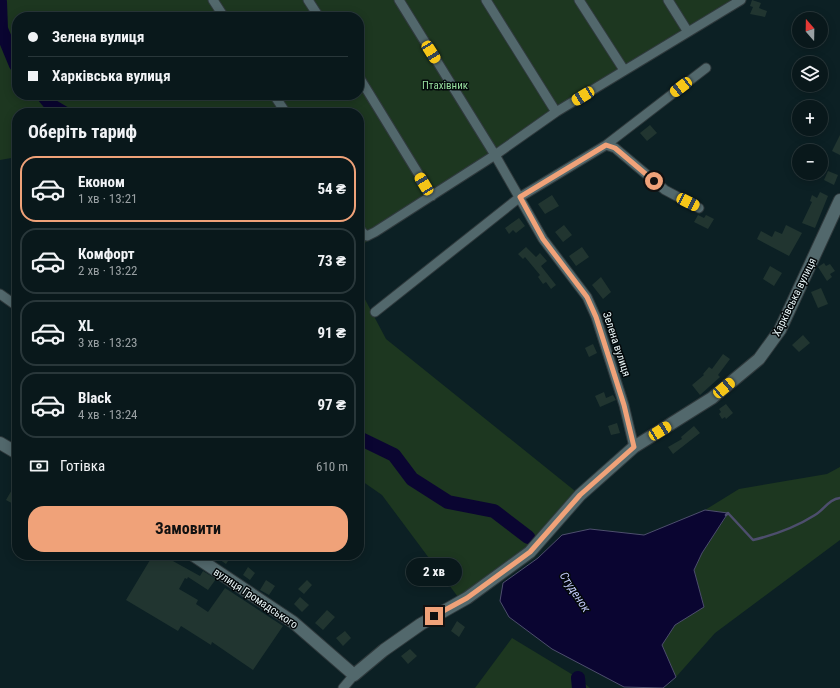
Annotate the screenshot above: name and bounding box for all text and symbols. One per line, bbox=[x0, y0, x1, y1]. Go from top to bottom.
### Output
north arrow bbox=[792, 12, 828, 48]
map controls bbox=[792, 12, 828, 180]
text: Зелена вулиця bbox=[52, 28, 144, 46]
car bbox=[420, 39, 442, 65]
button: layers bbox=[792, 56, 828, 92]
text: Харківська вулиця bbox=[52, 67, 171, 85]
car bbox=[668, 75, 694, 99]
park label: Птахівник bbox=[422, 79, 469, 92]
car bbox=[570, 85, 596, 107]
button: + bbox=[792, 100, 828, 136]
text: Оберіть тариф bbox=[28, 121, 137, 142]
button: − bbox=[792, 144, 828, 180]
icon: car bbox=[30, 171, 66, 207]
car bbox=[413, 171, 435, 197]
route start bbox=[645, 172, 663, 190]
text: Економ bbox=[78, 173, 125, 191]
text: 54 ₴ bbox=[317, 180, 346, 198]
text: 1 хв · 13:21 bbox=[78, 191, 138, 206]
car bbox=[675, 191, 701, 213]
icon: car bbox=[30, 243, 66, 279]
text: Комфорт bbox=[78, 245, 135, 263]
text: 73 ₴ bbox=[317, 252, 346, 270]
street label: Харківська вулиця bbox=[770, 256, 819, 339]
text: 2 хв · 13:22 bbox=[78, 263, 138, 278]
street label: Зелена вулиця bbox=[600, 310, 633, 378]
icon: car bbox=[30, 315, 66, 351]
text: XL bbox=[78, 317, 94, 335]
text: 91 ₴ bbox=[317, 324, 346, 342]
text: 3 хв · 13:23 bbox=[78, 335, 138, 350]
car bbox=[711, 376, 737, 400]
icon: car bbox=[30, 387, 66, 423]
text: Black bbox=[78, 389, 111, 407]
text: 97 ₴ bbox=[317, 396, 346, 414]
text: 4 хв · 13:24 bbox=[78, 407, 138, 422]
car bbox=[647, 420, 673, 442]
icon: cash bbox=[28, 455, 50, 477]
text: Готівка bbox=[60, 457, 105, 475]
text: 610 m bbox=[316, 459, 348, 474]
button: Замовити bbox=[28, 506, 348, 552]
callout: 2 хв bbox=[406, 558, 462, 586]
text: 2 хв bbox=[423, 564, 445, 579]
street label: вулиця Громадського bbox=[211, 565, 301, 632]
water label: Студенок bbox=[557, 569, 593, 615]
route end bbox=[425, 607, 443, 625]

